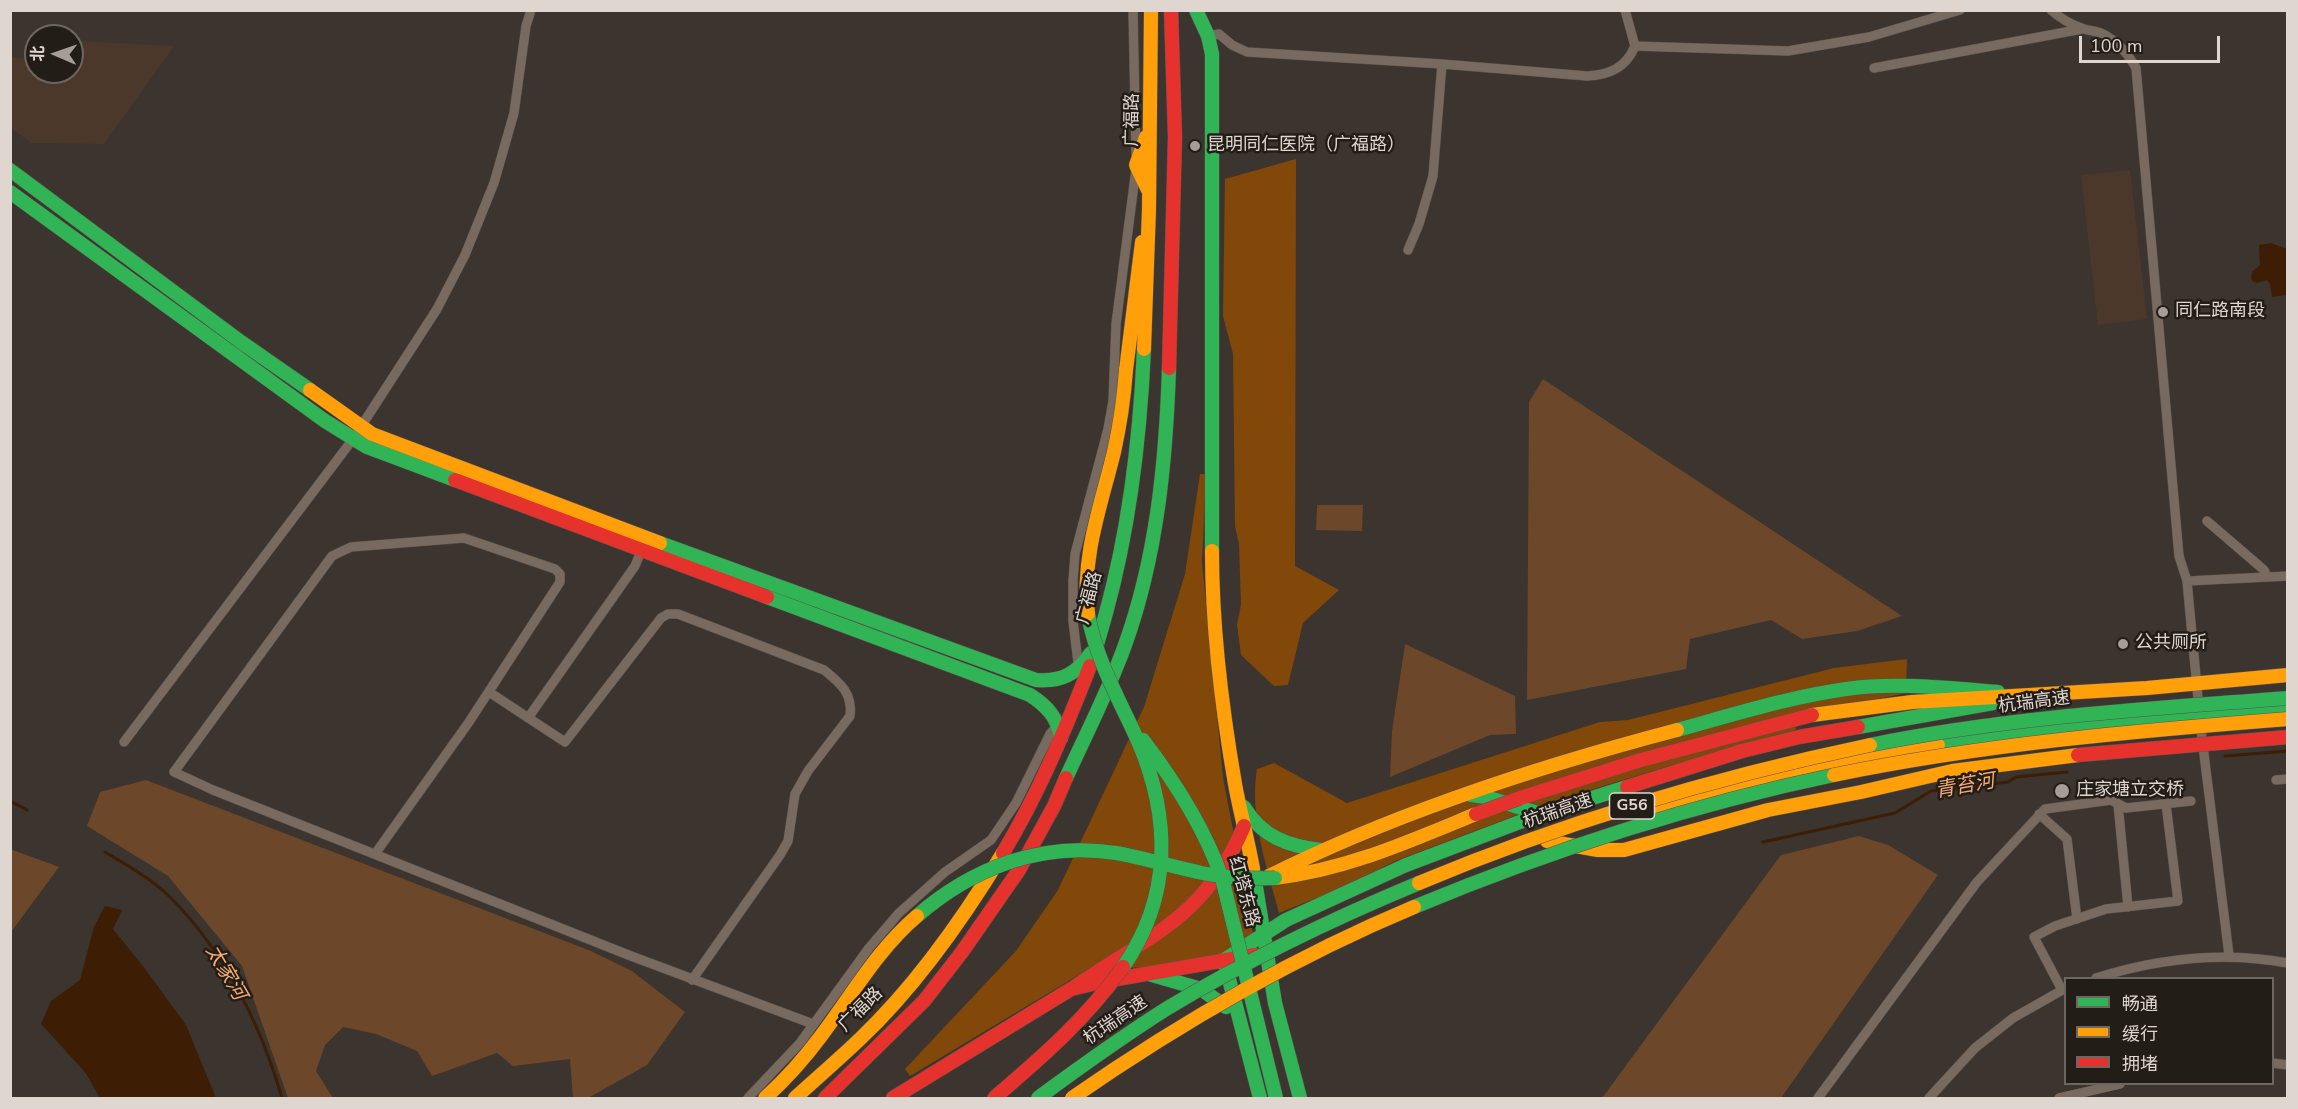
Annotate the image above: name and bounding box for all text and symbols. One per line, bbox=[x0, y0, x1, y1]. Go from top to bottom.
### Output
north arrow bbox=[24, 24, 84, 84]
scale bar bbox=[2082, 24, 2223, 62]
text: 100 m bbox=[2090, 34, 2142, 58]
text: 北 bbox=[27, 45, 49, 62]
street label: 广福路 bbox=[1122, 93, 1144, 147]
place label: 昆明同仁医院（广福路） bbox=[1207, 135, 1405, 157]
marker: 昆明同仁医院（广福路） bbox=[1188, 139, 1202, 153]
place label: 同仁路南段 bbox=[2175, 301, 2265, 323]
marker: 同仁路南段 bbox=[2156, 305, 2170, 319]
street label: 广福路 bbox=[1073, 569, 1107, 627]
place label: 公共厕所 bbox=[2135, 633, 2207, 655]
marker: 公共厕所 bbox=[2116, 637, 2130, 651]
street label: 杭瑞高速 bbox=[1997, 688, 2071, 718]
water label: 青苔河 bbox=[1933, 770, 1997, 804]
place label: 庄家塘立交桥 bbox=[2076, 780, 2184, 802]
marker: 庄家塘立交桥 bbox=[2053, 782, 2071, 800]
street label: 杭瑞高速 bbox=[1520, 790, 1596, 834]
road number: G56 bbox=[1610, 793, 1654, 819]
street label: 红塔东路 bbox=[1223, 854, 1263, 930]
water label: 太家河 bbox=[200, 941, 250, 1005]
legend bbox=[2064, 977, 2274, 1085]
street label: 广福路 bbox=[834, 983, 888, 1037]
street label: 杭瑞高速 bbox=[1080, 992, 1152, 1050]
text: 畅通 bbox=[2122, 992, 2158, 1016]
text: 缓行 bbox=[2122, 1022, 2158, 1046]
text: 拥堵 bbox=[2122, 1052, 2158, 1076]

